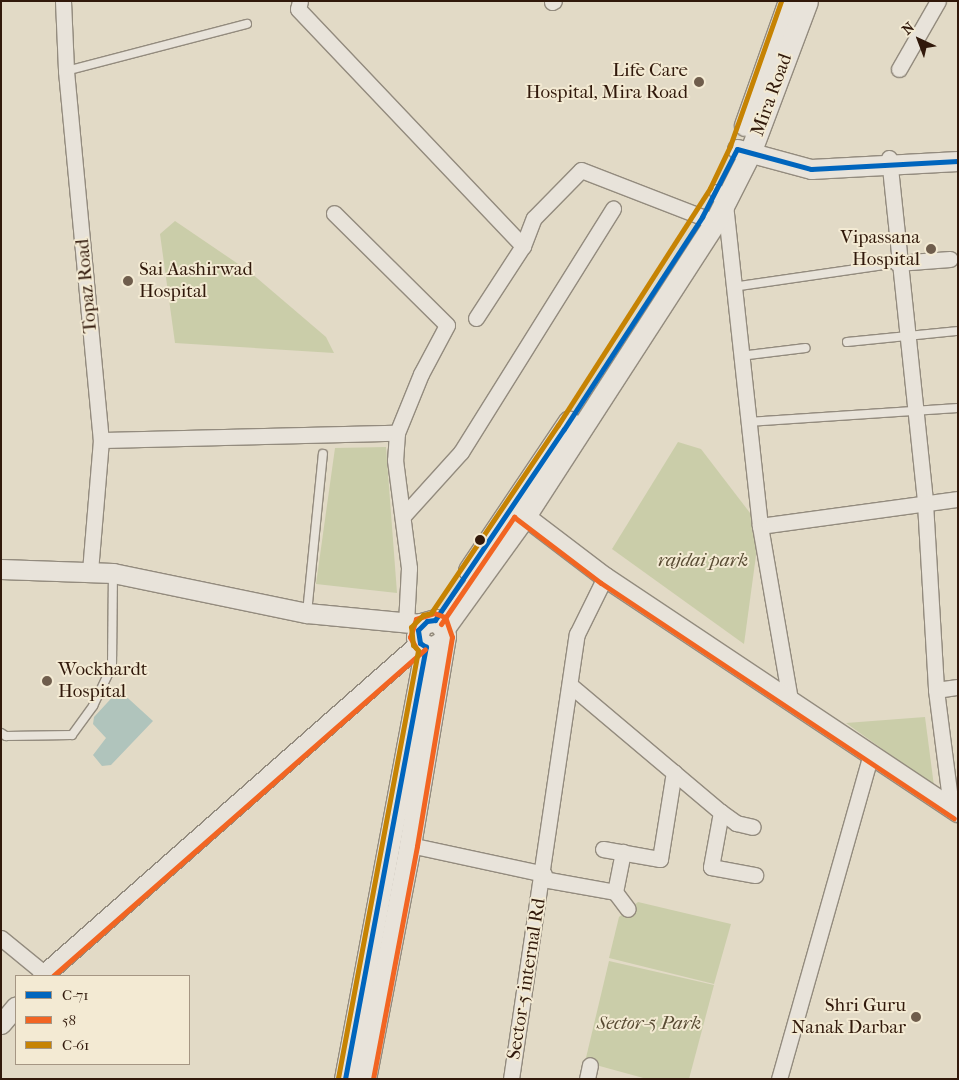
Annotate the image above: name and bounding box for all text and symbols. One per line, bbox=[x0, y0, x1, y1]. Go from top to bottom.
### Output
north arrow bbox=[894, 15, 944, 65]
text: N bbox=[899, 19, 918, 39]
street label: Mira Road bbox=[747, 51, 797, 139]
place label: Life Care Hospital, Mira Road bbox=[526, 60, 688, 104]
marker: Life Care Hospital, Mira Road bbox=[692, 75, 706, 89]
place label: Vipassana Hospital bbox=[840, 227, 920, 271]
street label: Topaz Road bbox=[72, 238, 102, 334]
marker: Vipassana Hospital bbox=[924, 242, 938, 256]
place label: Sai Aashirwad Hospital bbox=[139, 259, 253, 303]
marker: Sai Aashirwad Hospital bbox=[121, 274, 135, 288]
unlabelled marker bbox=[475, 535, 485, 545]
park label: rajdai park bbox=[658, 550, 748, 572]
place label: Wockhardt Hospital bbox=[58, 659, 148, 703]
marker: Wockhardt Hospital bbox=[40, 674, 54, 688]
street label: Sector-5 internal Rd bbox=[503, 897, 551, 1061]
legend bbox=[15, 975, 190, 1065]
text: C-71 bbox=[62, 986, 89, 1004]
place label: Shri Guru Nanak Darbar bbox=[791, 995, 906, 1039]
text: 58 bbox=[62, 1011, 76, 1029]
marker: Shri Guru Nanak Darbar bbox=[910, 1011, 922, 1023]
park label: Sector-5 Park bbox=[597, 1013, 701, 1035]
text: C-61 bbox=[62, 1036, 89, 1054]

